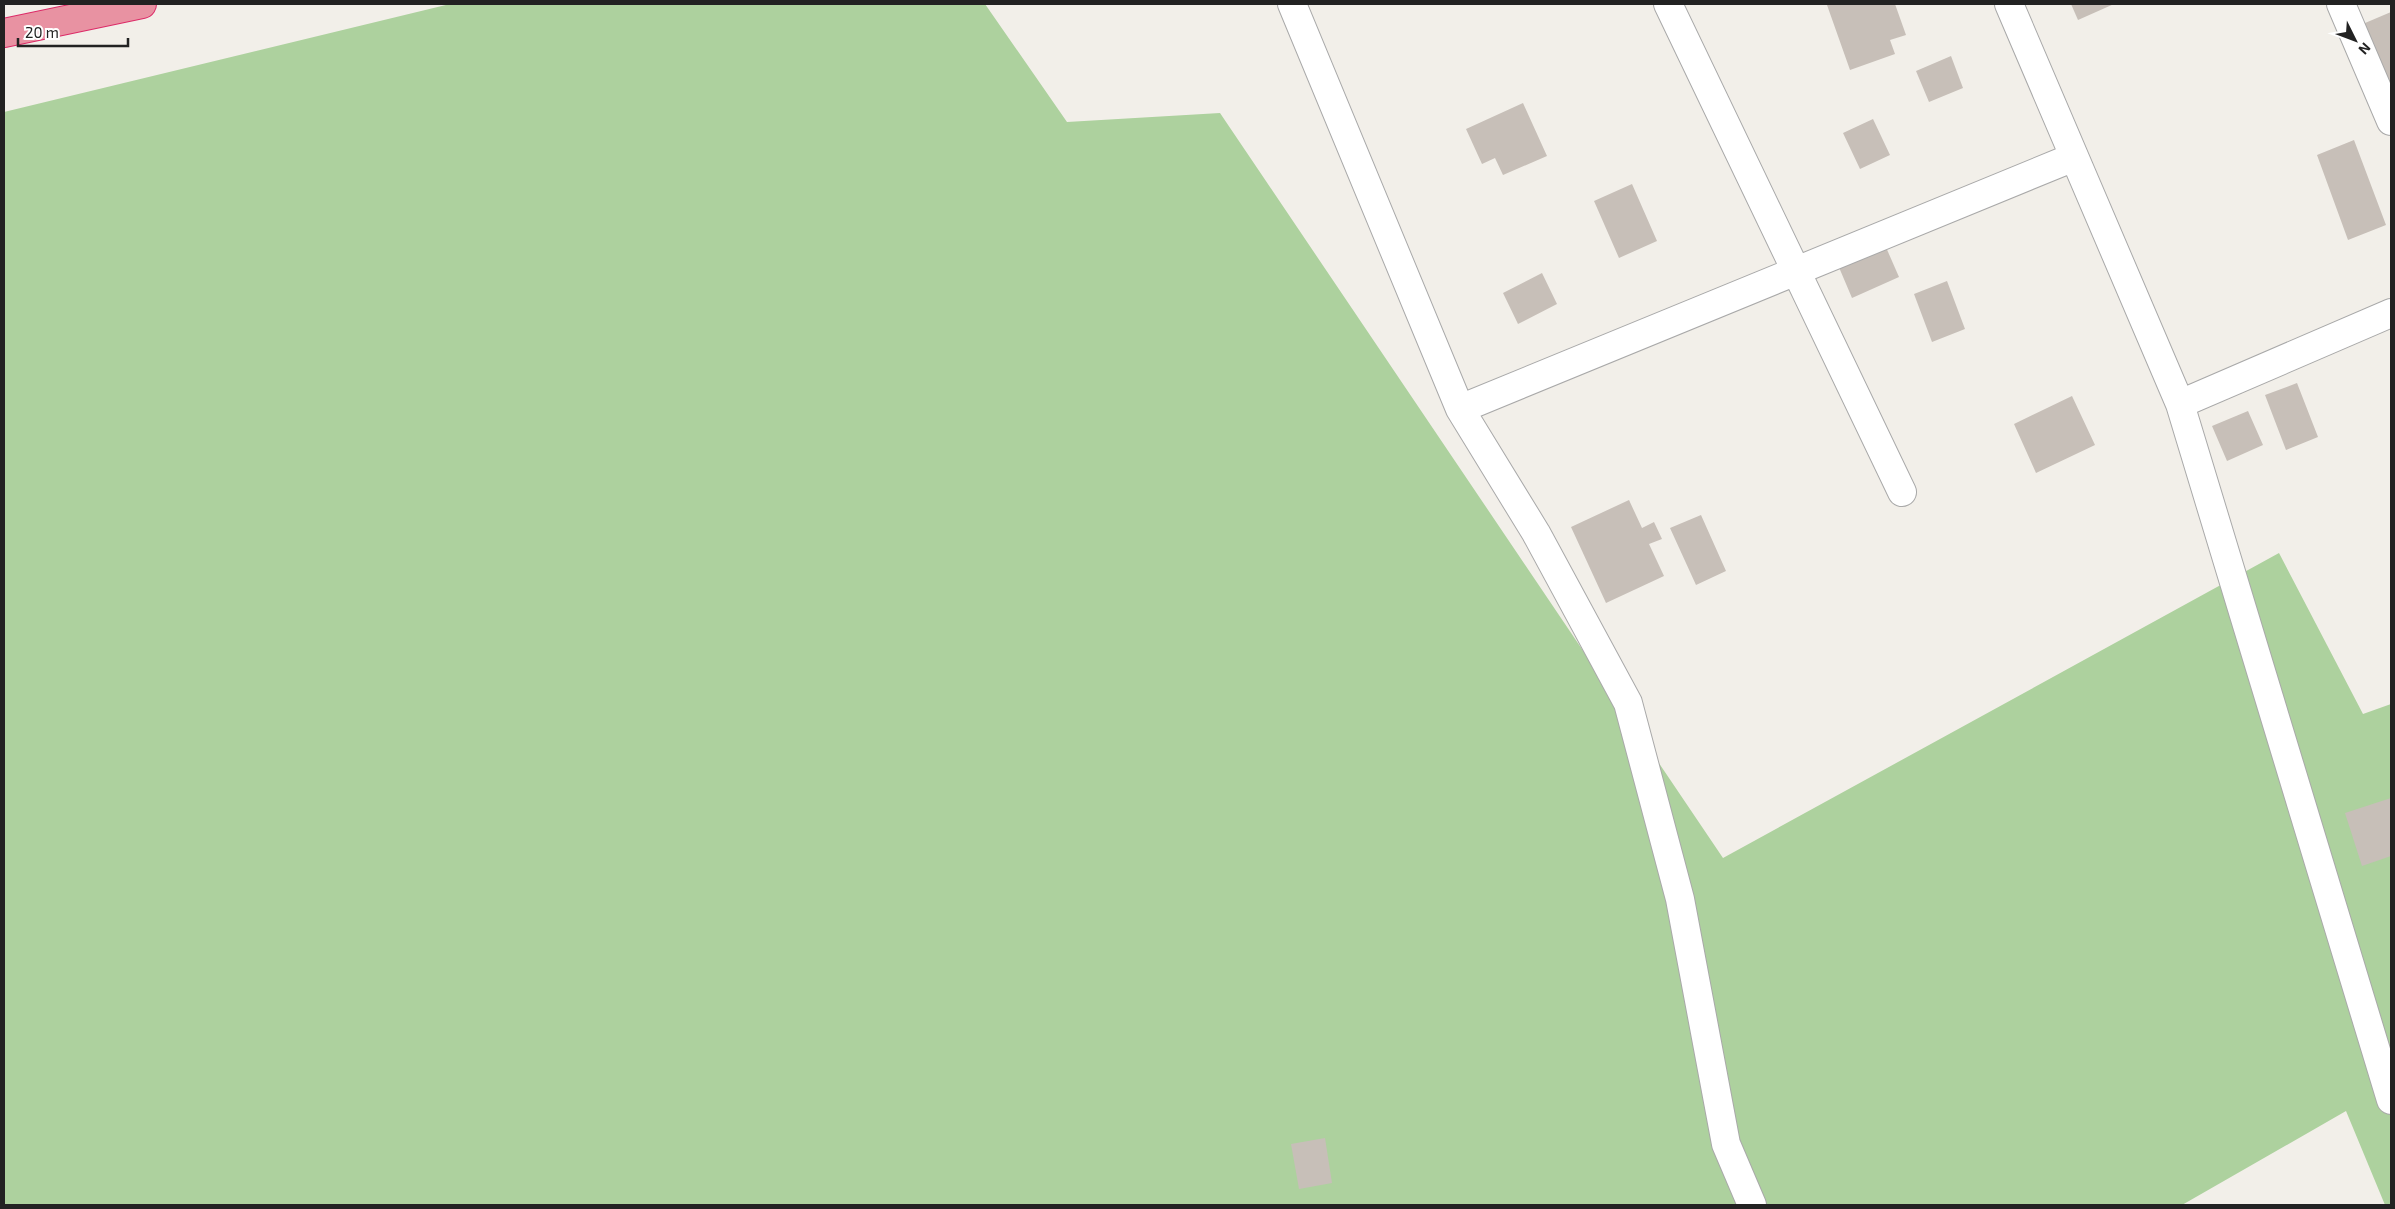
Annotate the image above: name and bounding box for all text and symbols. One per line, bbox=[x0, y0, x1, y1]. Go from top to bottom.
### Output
scale bar bbox=[18, 15, 128, 47]
north arrow bbox=[2330, 15, 2380, 65]
text: 20 m bbox=[25, 23, 59, 41]
text: N bbox=[2355, 40, 2375, 58]

